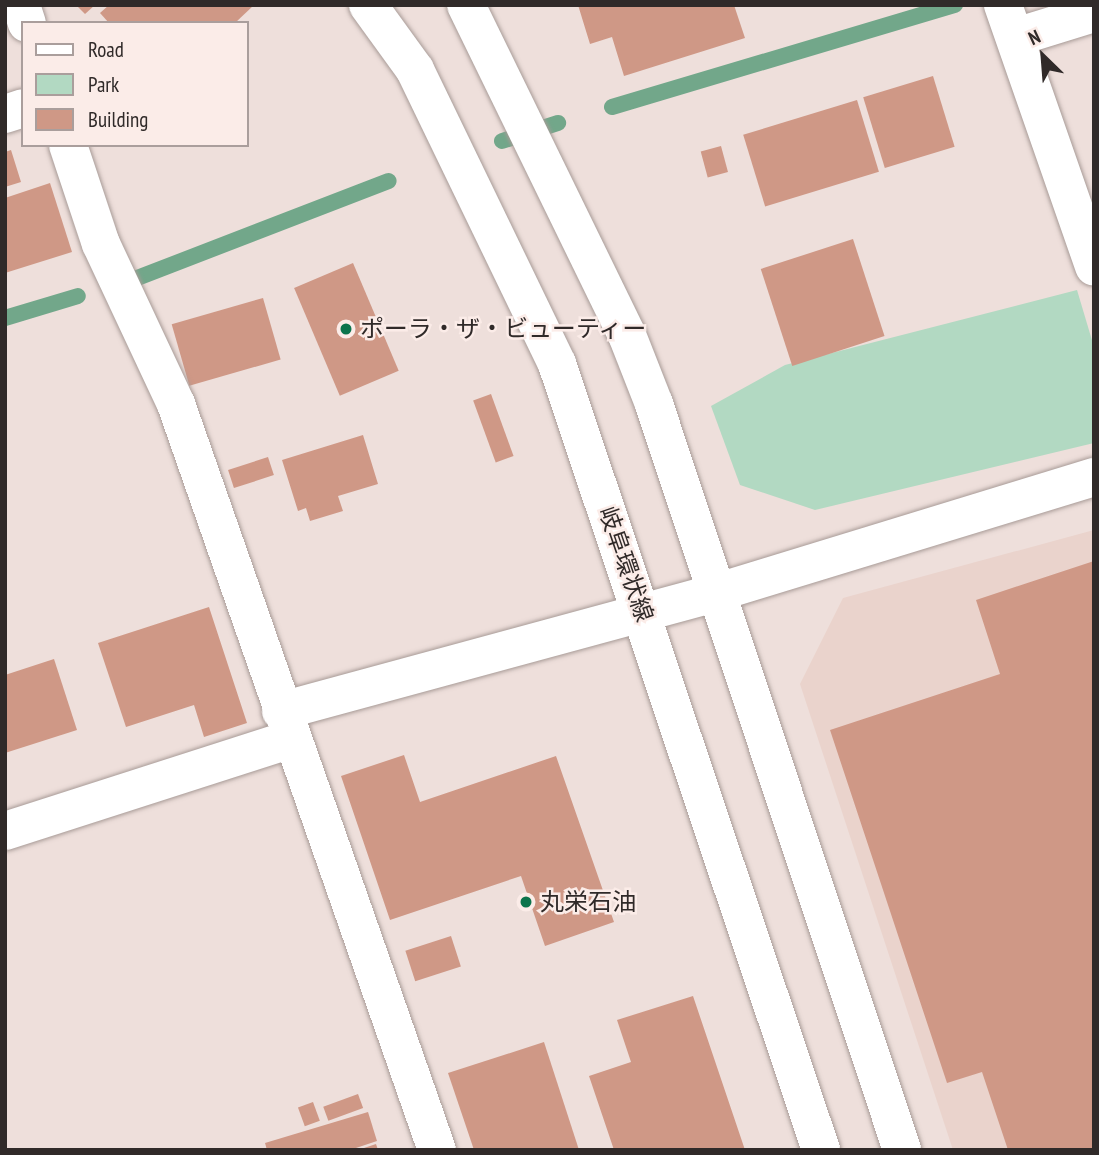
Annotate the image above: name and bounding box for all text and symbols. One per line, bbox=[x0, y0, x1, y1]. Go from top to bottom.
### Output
legend bbox=[21, 21, 248, 147]
north arrow bbox=[1008, 21, 1078, 91]
text: N bbox=[1024, 24, 1044, 50]
text: Road bbox=[88, 36, 124, 63]
text: Park bbox=[88, 71, 119, 98]
text: Building bbox=[88, 106, 148, 133]
place label: ポーラ・ザ・ビューティー bbox=[360, 315, 648, 343]
marker: ポーラ・ザ・ビューティー bbox=[338, 321, 354, 337]
street label: 岐阜環状線 bbox=[593, 503, 659, 625]
place label: 丸栄石油 bbox=[540, 888, 636, 916]
marker: 丸栄石油 bbox=[518, 894, 534, 910]

